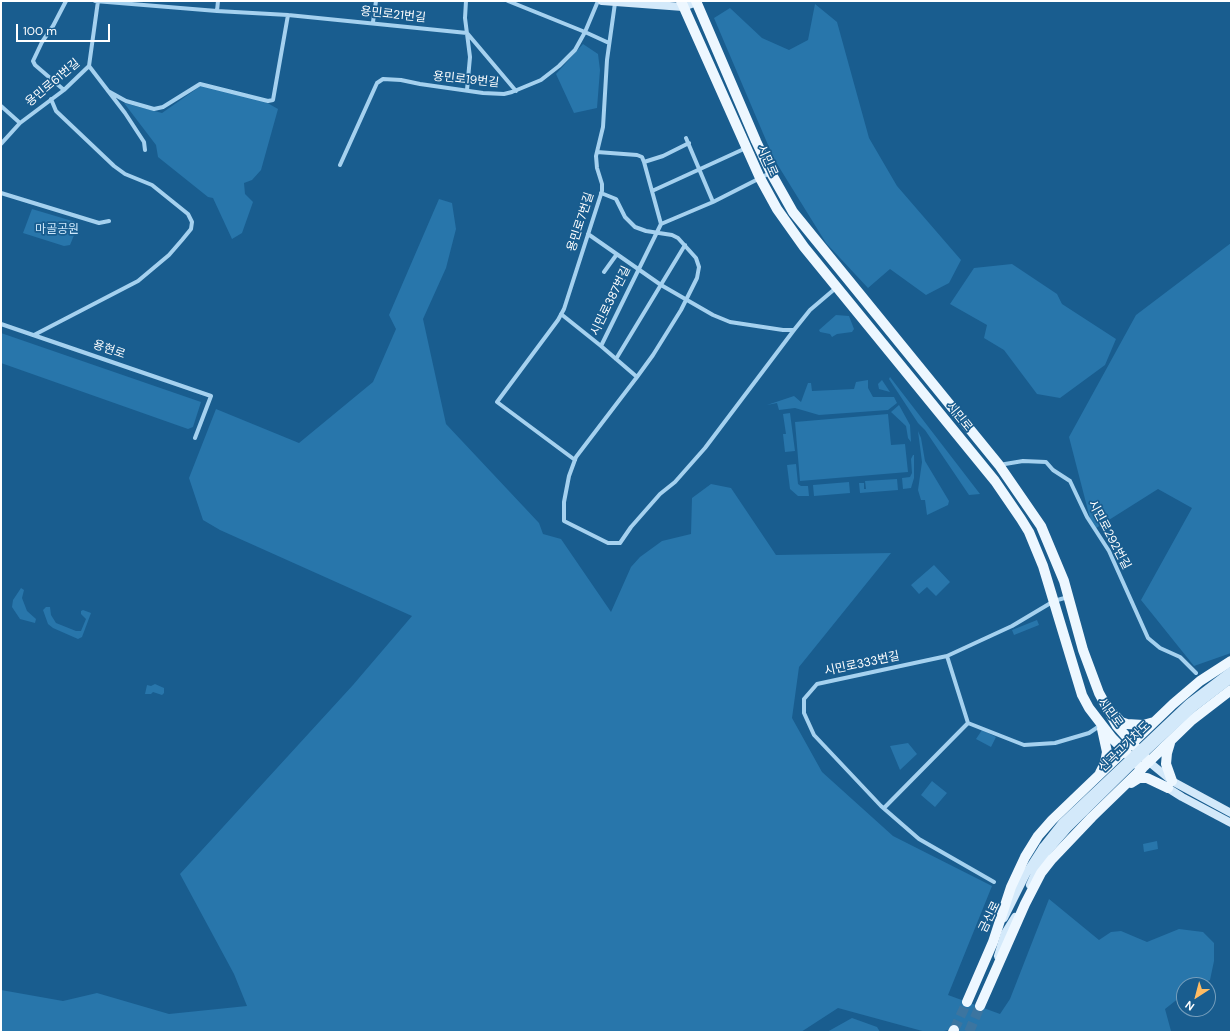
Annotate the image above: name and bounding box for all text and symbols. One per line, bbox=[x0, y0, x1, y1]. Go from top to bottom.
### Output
street label: 용민로21번길 bbox=[359, 4, 427, 26]
scale bar bbox=[18, 16, 112, 42]
text: 100 m bbox=[23, 23, 57, 39]
street label: 용민로61번길 bbox=[23, 56, 83, 110]
street label: 용민로19번길 bbox=[432, 69, 500, 91]
street label: 시민로 bbox=[754, 143, 780, 179]
street label: 용민로7번길 bbox=[565, 190, 597, 254]
park label: 마골공원 bbox=[35, 223, 79, 237]
street label: 시민로387번길 bbox=[588, 264, 634, 338]
street label: 용현로 bbox=[91, 338, 127, 362]
street label: 시민로 bbox=[943, 400, 975, 434]
street label: 시민로292번길 bbox=[1085, 498, 1133, 572]
street label: 시민로333번길 bbox=[823, 649, 901, 679]
street label: 시민로 bbox=[1094, 695, 1126, 731]
street label: 신곡고가차도 bbox=[1096, 719, 1154, 775]
street label: 금신로 bbox=[976, 899, 1004, 935]
north arrow bbox=[1176, 977, 1216, 1017]
text: N bbox=[1182, 998, 1197, 1014]

